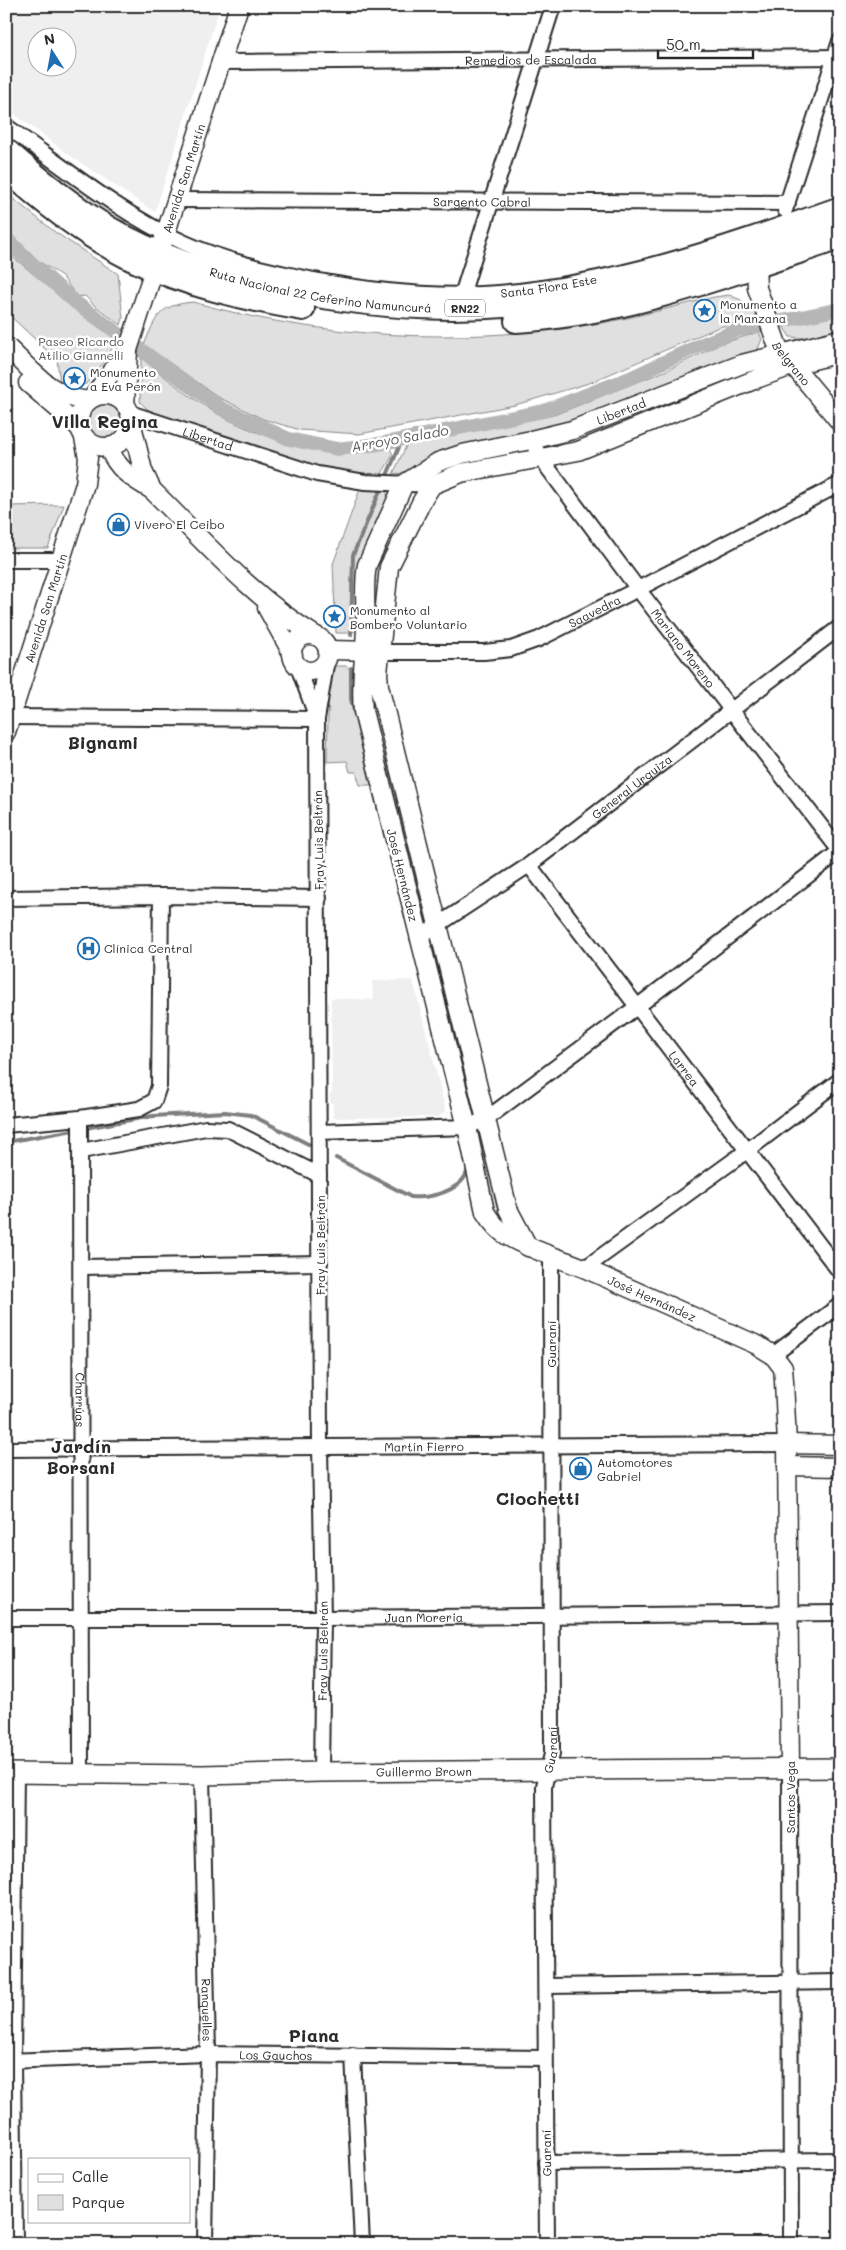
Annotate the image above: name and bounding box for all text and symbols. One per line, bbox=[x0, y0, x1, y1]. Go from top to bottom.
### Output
north arrow bbox=[28, 28, 78, 78]
text: N bbox=[42, 28, 56, 49]
scale bar bbox=[658, 28, 754, 60]
text: 50 m bbox=[666, 34, 701, 54]
street label: Remedios de Escalada bbox=[465, 51, 597, 68]
street label: Avenida San Martín bbox=[158, 122, 208, 235]
street label: Sargento Cabral bbox=[433, 193, 531, 210]
street label: Ruta Nacional 22 Ceferino Namuncurá bbox=[208, 263, 432, 316]
street label: Santa Flora Este bbox=[500, 270, 598, 301]
place label: Monumento a la Manzana bbox=[720, 296, 797, 326]
place icon: Monumento a la Manzana bbox=[692, 299, 716, 323]
road number: RN22 bbox=[445, 300, 485, 316]
park label: Paseo Ricardo Atilio Giannelli bbox=[38, 333, 124, 363]
street label: Belgrano bbox=[769, 340, 814, 389]
place label: Monumento a Eva Perón bbox=[90, 364, 160, 394]
place icon: Monumento a Eva Perón bbox=[62, 367, 86, 391]
street label: Libertad bbox=[594, 394, 648, 428]
district label: Villa Regina bbox=[52, 409, 158, 433]
water label: Arroyo Salado bbox=[350, 420, 450, 456]
street label: Libertad bbox=[181, 423, 235, 454]
shop icon: Vivero El Ceibo bbox=[106, 512, 130, 536]
place label: Vivero El Ceibo bbox=[134, 516, 224, 532]
street label: Avenida San Martín bbox=[21, 552, 70, 665]
street label: Saavedra bbox=[566, 591, 623, 631]
place label: Monumento al Bombero Voluntario bbox=[350, 602, 467, 632]
place icon: Monumento al Bombero Voluntario bbox=[322, 605, 346, 629]
street label: Mariano Moreno bbox=[648, 605, 719, 691]
district label: Bignami bbox=[68, 730, 138, 754]
street label: General Urquiza bbox=[588, 751, 675, 822]
street label: Fray Luis Beltrán bbox=[309, 790, 327, 890]
street label: José Hernández bbox=[384, 827, 422, 923]
hospital icon: Clínica Central bbox=[76, 936, 100, 960]
place label: Clínica Central bbox=[104, 940, 192, 956]
street label: Larrea bbox=[666, 1047, 703, 1089]
street label: Fray Luis Beltrán bbox=[312, 1195, 328, 1295]
street label: José Hernández bbox=[605, 1271, 699, 1325]
street label: Guaraní bbox=[543, 1320, 559, 1367]
street label: Charrúas bbox=[72, 1373, 88, 1428]
district label: Jardín Borsani bbox=[47, 1434, 115, 1479]
street label: Martín Fierro bbox=[384, 1438, 464, 1455]
place label: Automotores Gabriel bbox=[597, 1454, 673, 1484]
shop icon: Automotores Gabriel bbox=[569, 1457, 593, 1481]
district label: Ciochetti bbox=[496, 1486, 580, 1510]
street label: Fray Luis Beltrán bbox=[314, 1601, 331, 1701]
street label: Juan Moreria bbox=[385, 1609, 463, 1625]
street label: Guaraní bbox=[540, 1726, 561, 1775]
street label: Santos Vega bbox=[782, 1761, 798, 1833]
street label: Guillermo Brown bbox=[376, 1763, 472, 1780]
street label: Ranquelles bbox=[198, 1978, 216, 2042]
district label: Piana bbox=[289, 2023, 339, 2047]
street label: Los Gauchos bbox=[239, 2046, 313, 2063]
street label: Guaraní bbox=[538, 2129, 554, 2177]
legend bbox=[28, 2158, 190, 2222]
text: Calle bbox=[72, 2166, 109, 2186]
text: Parque bbox=[72, 2192, 125, 2212]

